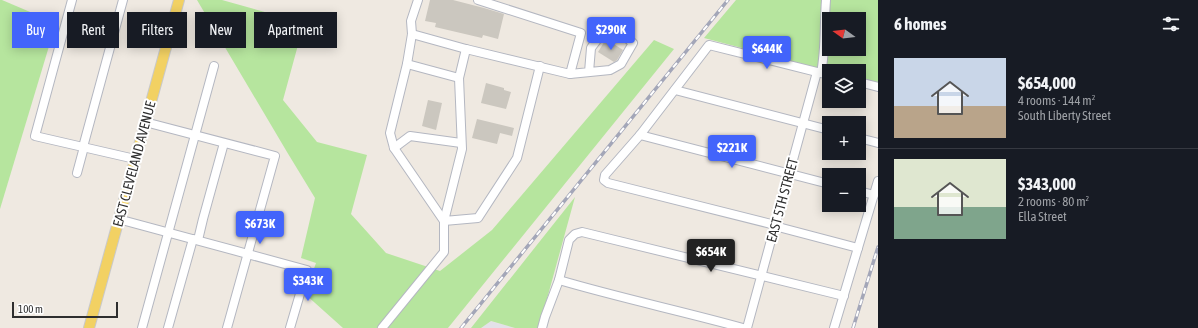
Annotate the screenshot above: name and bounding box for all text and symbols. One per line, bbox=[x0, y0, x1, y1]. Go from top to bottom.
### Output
chip: Buy bbox=[12, 12, 59, 48]
chip: Rent bbox=[67, 12, 119, 48]
chip: Filters bbox=[127, 12, 187, 48]
chip: New bbox=[195, 12, 246, 48]
chip: Apartment bbox=[254, 12, 337, 48]
north arrow bbox=[822, 12, 866, 56]
map controls bbox=[822, 12, 866, 212]
icon: filters bbox=[1160, 13, 1182, 35]
text: 6 homes bbox=[894, 14, 947, 34]
pin: $290K bbox=[583, 17, 639, 51]
text: $290K bbox=[596, 22, 626, 37]
pin: $644K bbox=[739, 36, 795, 70]
text: $644K bbox=[752, 41, 782, 56]
button: layers bbox=[822, 64, 866, 108]
text: $654,000 bbox=[1018, 73, 1076, 93]
icon: home bbox=[926, 74, 974, 122]
text: 4 rooms · 144 m² bbox=[1018, 93, 1095, 108]
street label: EAST CLEVELAND AVENUE bbox=[110, 99, 158, 229]
text: South Liberty Street bbox=[1018, 108, 1111, 123]
button: + bbox=[822, 116, 866, 160]
pin: $221K bbox=[704, 135, 760, 169]
text: $221K bbox=[717, 140, 747, 155]
street label: EAST 5TH STREET bbox=[763, 156, 801, 244]
button: − bbox=[822, 168, 866, 212]
text: $343,000 bbox=[1018, 174, 1076, 194]
icon: home bbox=[926, 175, 974, 223]
text: 2 rooms · 80 m² bbox=[1018, 194, 1089, 209]
text: Ella Street bbox=[1018, 209, 1067, 224]
pin: $673K bbox=[232, 211, 288, 245]
text: $673K bbox=[245, 216, 275, 231]
pin: $654K bbox=[683, 239, 739, 273]
text: $654K bbox=[696, 244, 726, 259]
pin: $343K bbox=[280, 268, 336, 302]
text: $343K bbox=[293, 273, 323, 288]
scale bar bbox=[12, 300, 118, 319]
text: 100 m bbox=[18, 303, 43, 315]

